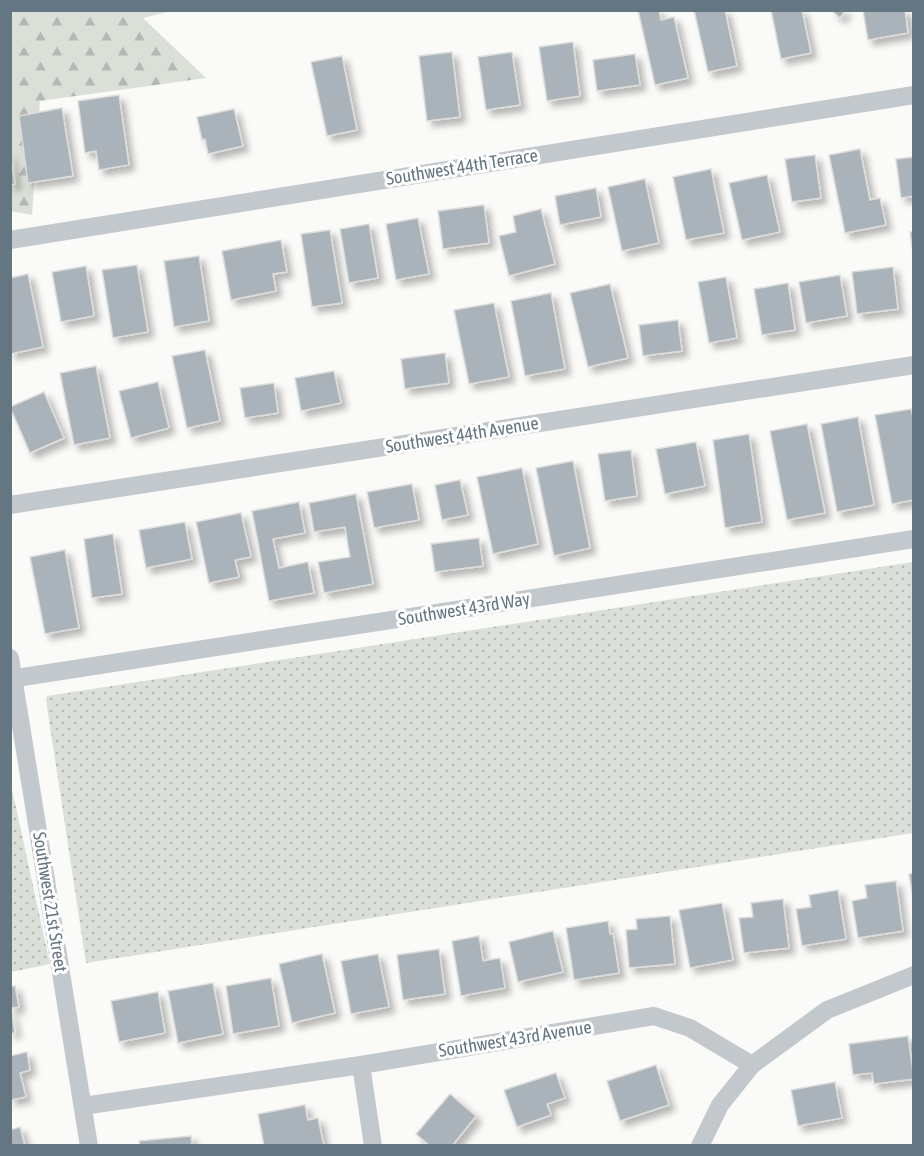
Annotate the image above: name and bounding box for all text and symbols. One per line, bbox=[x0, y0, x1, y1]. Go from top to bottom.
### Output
street label: Southwest 44th Terrace bbox=[385, 144, 539, 189]
street label: Southwest 44th Avenue bbox=[384, 412, 540, 457]
street label: Southwest 43rd Way bbox=[397, 588, 531, 629]
street label: Southwest 21st Street bbox=[29, 830, 72, 974]
street label: Southwest 43rd Avenue bbox=[437, 1016, 593, 1061]

